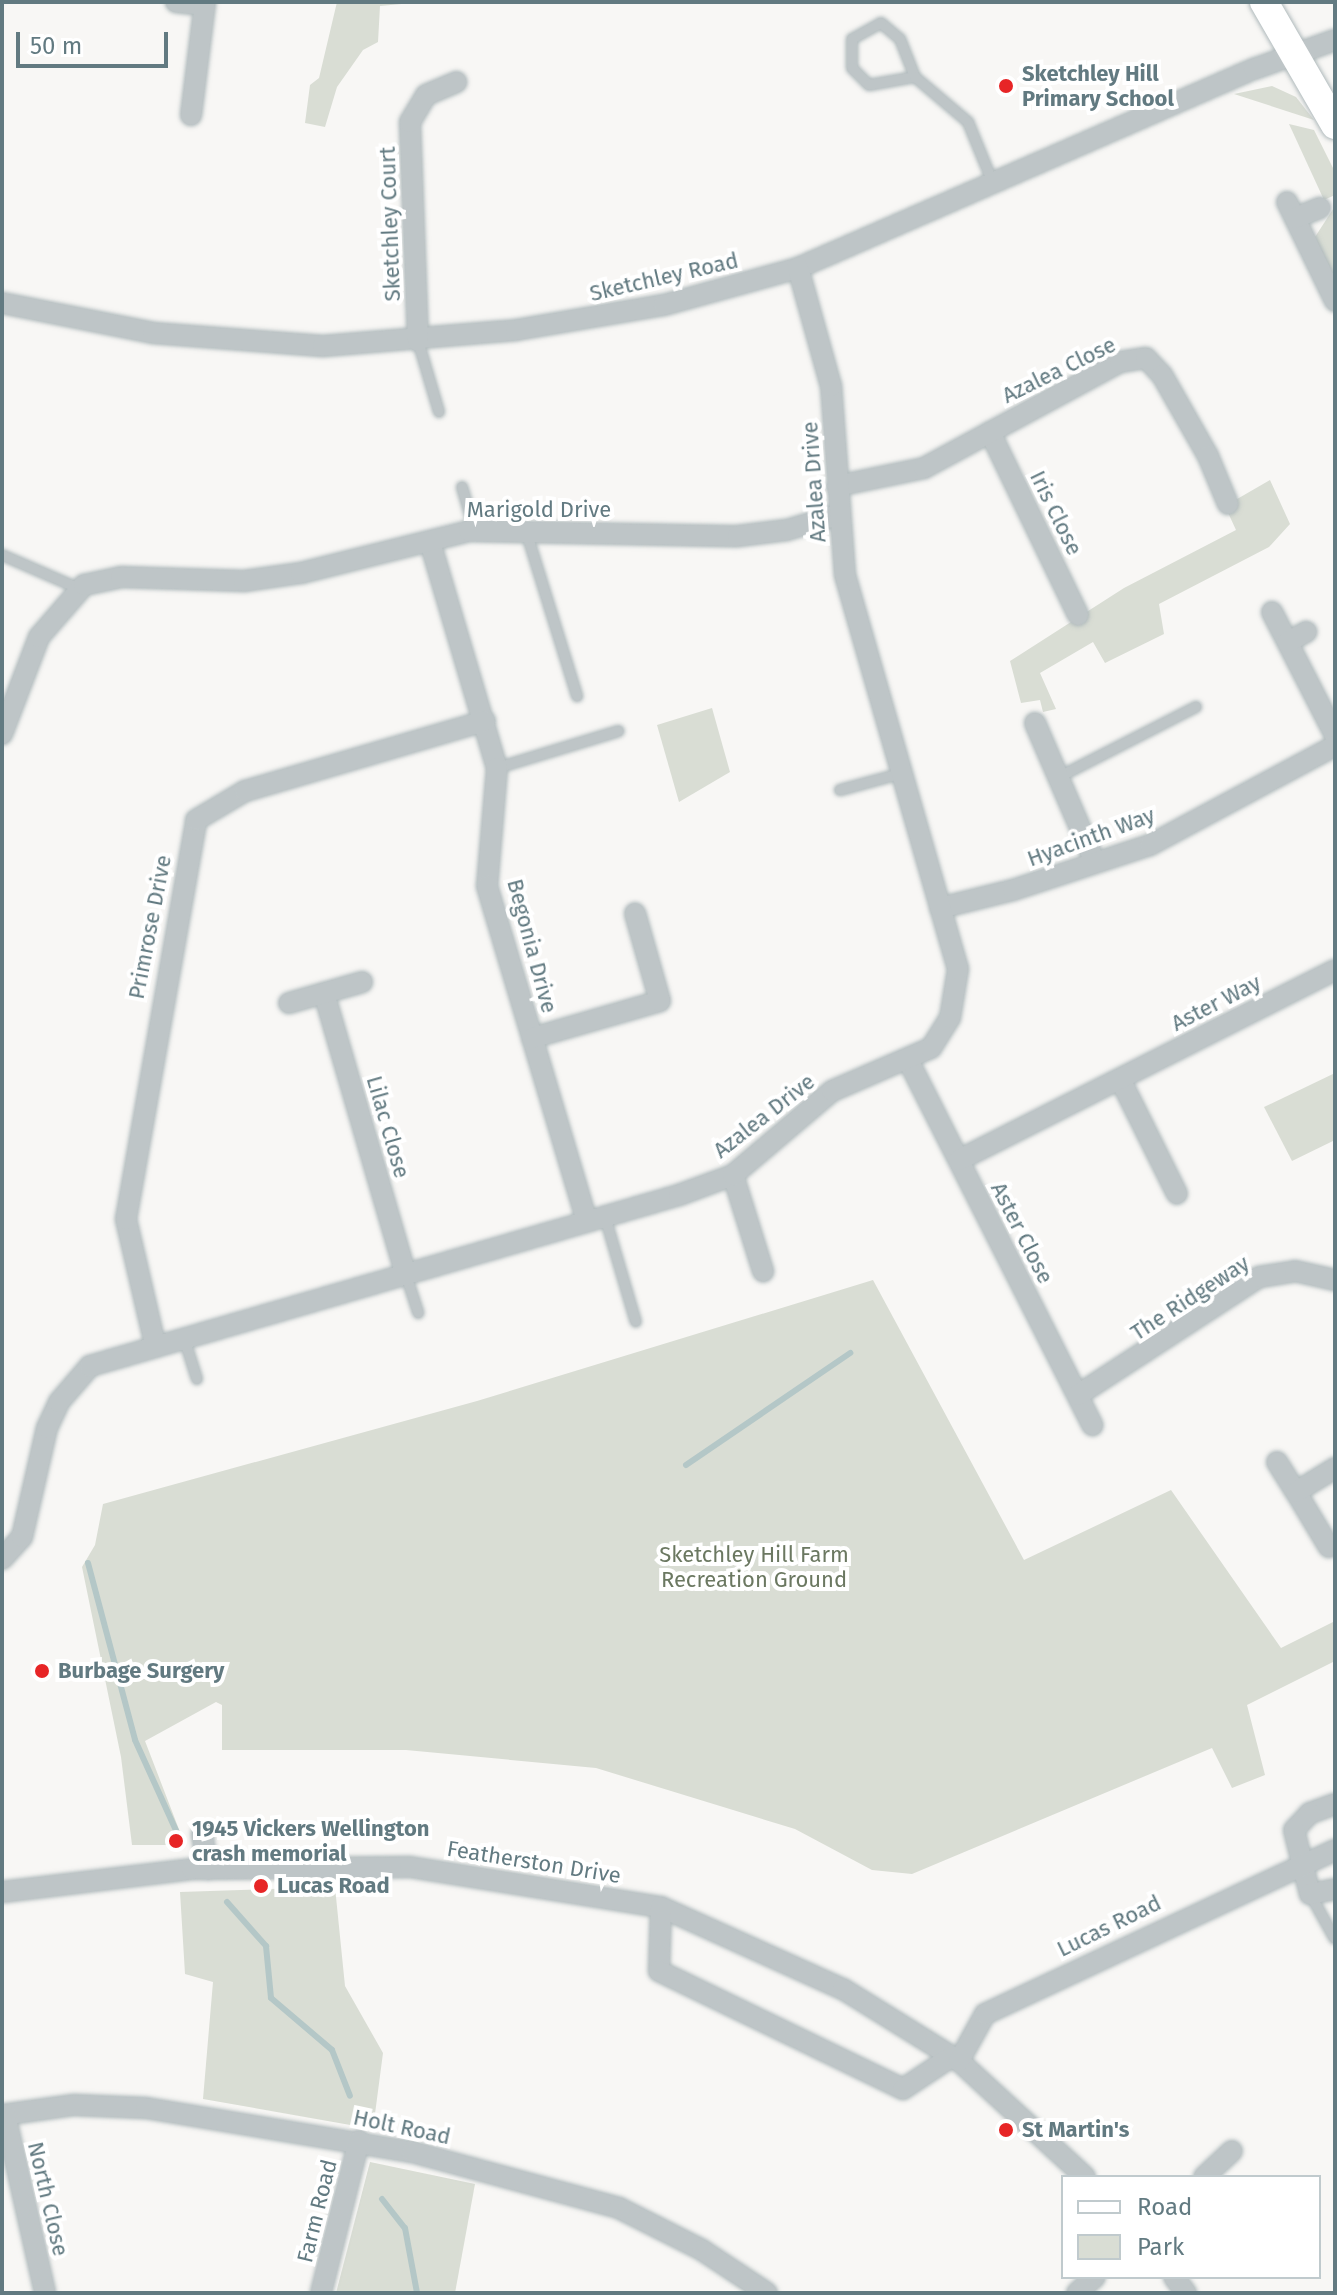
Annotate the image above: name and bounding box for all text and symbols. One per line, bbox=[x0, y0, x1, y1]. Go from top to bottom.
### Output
scale bar bbox=[20, 16, 172, 66]
text: 50 m bbox=[30, 32, 82, 60]
place label: Sketchley Hill Primary School bbox=[1022, 60, 1174, 112]
marker: Sketchley Hill Primary School bbox=[997, 77, 1015, 95]
street label: Sketchley Court bbox=[374, 146, 406, 302]
street label: Sketchley Road bbox=[587, 247, 741, 307]
street label: Azalea Close bbox=[998, 331, 1120, 409]
street label: Azalea Drive bbox=[797, 421, 831, 543]
street label: Iris Close bbox=[1024, 466, 1088, 560]
street label: Marigold Drive bbox=[467, 497, 611, 523]
street label: Hyacinth Way bbox=[1024, 802, 1158, 872]
street label: Primrose Drive bbox=[123, 853, 177, 1001]
street label: Begonia Drive bbox=[501, 876, 563, 1016]
street label: Aster Way bbox=[1167, 969, 1265, 1037]
street label: Azalea Drive bbox=[708, 1068, 820, 1164]
street label: Lilac Close bbox=[361, 1073, 415, 1181]
street label: Aster Close bbox=[985, 1178, 1059, 1288]
street label: The Ridgeway bbox=[1126, 1250, 1254, 1346]
park label: Sketchley Hill Farm Recreation Ground bbox=[659, 1541, 849, 1592]
place label: Burbage Surgery bbox=[58, 1658, 224, 1684]
marker: Burbage Surgery bbox=[33, 1662, 51, 1680]
place label: 1945 Vickers Wellington crash memorial bbox=[192, 1815, 429, 1866]
marker: 1945 Vickers Wellington crash memorial bbox=[167, 1832, 185, 1850]
street label: Featherston Drive bbox=[445, 1835, 623, 1889]
place label: Lucas Road bbox=[277, 1873, 390, 1899]
marker: Lucas Road bbox=[252, 1877, 270, 1895]
street label: Lucas Road bbox=[1053, 1890, 1165, 1962]
street label: Holt Road bbox=[351, 2104, 453, 2150]
place label: St Martin's bbox=[1022, 2117, 1129, 2143]
marker: St Martin's bbox=[997, 2121, 1015, 2139]
street label: North Close bbox=[22, 2139, 74, 2259]
street label: Farm Road bbox=[291, 2157, 343, 2265]
legend bbox=[1061, 2175, 1321, 2279]
text: Road bbox=[1137, 2193, 1192, 2221]
text: Park bbox=[1137, 2233, 1184, 2261]

